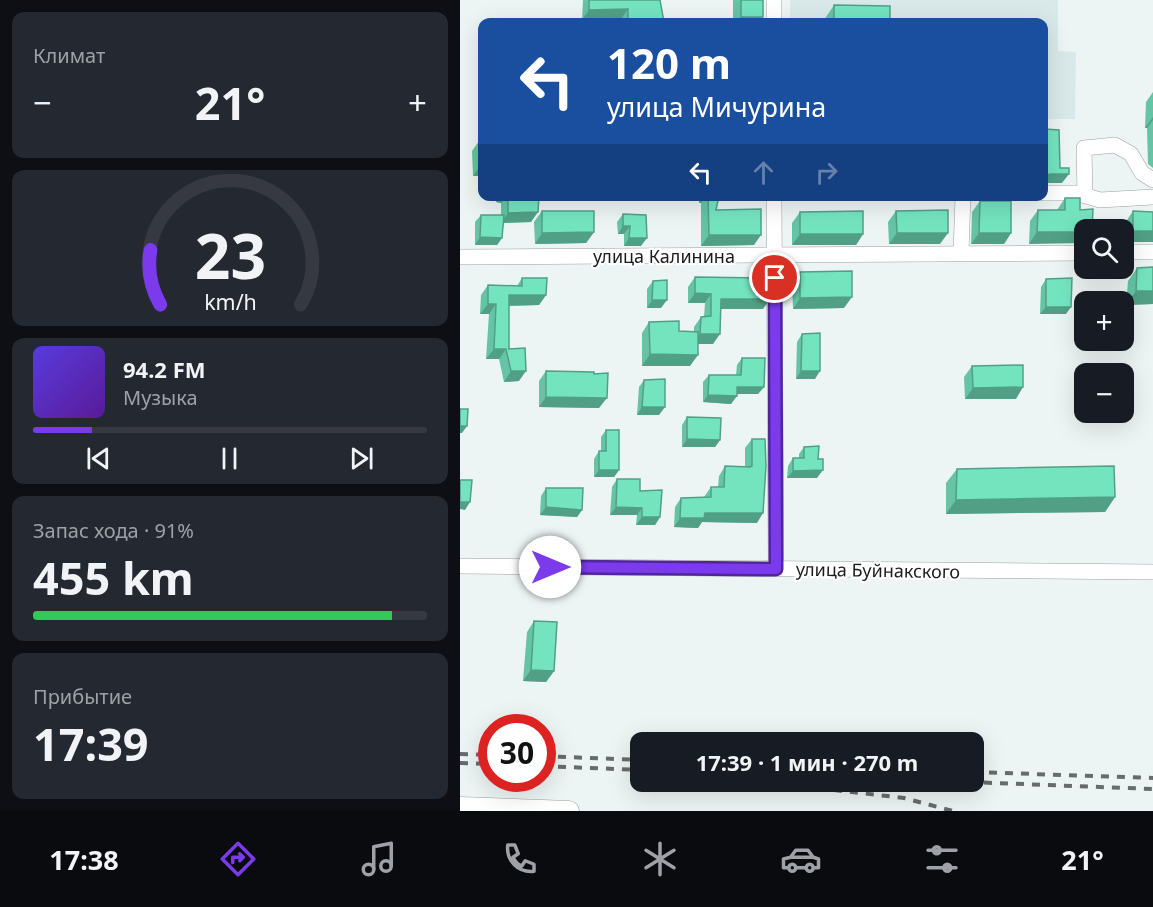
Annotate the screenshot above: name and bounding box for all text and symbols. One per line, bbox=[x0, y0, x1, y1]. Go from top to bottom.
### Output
text: 120 m bbox=[607, 34, 731, 91]
text: Климат bbox=[33, 42, 105, 69]
icon: left bbox=[508, 42, 586, 120]
text: 21° bbox=[195, 72, 265, 133]
text: − bbox=[33, 80, 52, 125]
text: + bbox=[408, 80, 427, 125]
text: улица Мичурина bbox=[607, 88, 826, 125]
icon: left bbox=[684, 156, 717, 189]
icon: ahead bbox=[747, 156, 780, 189]
icon: right bbox=[810, 156, 843, 189]
text: 23 bbox=[194, 212, 266, 297]
map controls bbox=[1074, 219, 1134, 423]
button: search bbox=[1074, 219, 1134, 279]
street label: улица Калинина bbox=[593, 244, 735, 268]
pin bbox=[749, 252, 800, 303]
icon: arrive bbox=[758, 261, 791, 294]
text: km/h bbox=[204, 287, 256, 316]
button: + bbox=[1074, 291, 1134, 351]
text: 94.2 FM bbox=[123, 354, 205, 384]
button: − bbox=[1074, 363, 1134, 423]
text: Музыка bbox=[123, 384, 198, 411]
icon: previous bbox=[82, 442, 115, 475]
icon: pause bbox=[213, 442, 246, 475]
icon: next bbox=[345, 442, 378, 475]
text: Запас хода · 91% bbox=[33, 517, 194, 544]
position arrow bbox=[518, 535, 582, 599]
text: 455 km bbox=[33, 547, 194, 608]
street label: улица Буйнакского bbox=[796, 557, 960, 583]
text: Прибытие bbox=[33, 683, 132, 710]
text: 17:39 bbox=[33, 713, 149, 774]
speed limit sign: 30 bbox=[478, 714, 556, 792]
text: 17:39 · 1 мин · 270 m bbox=[696, 747, 918, 777]
icon: directions bbox=[217, 838, 259, 880]
icon: music bbox=[358, 838, 400, 880]
icon: phone bbox=[499, 838, 541, 880]
icon: climate bbox=[639, 838, 681, 880]
icon: car bbox=[780, 838, 822, 880]
icon: filters bbox=[921, 838, 963, 880]
text: 17:38 bbox=[49, 841, 119, 878]
text: 21° bbox=[1061, 841, 1104, 878]

